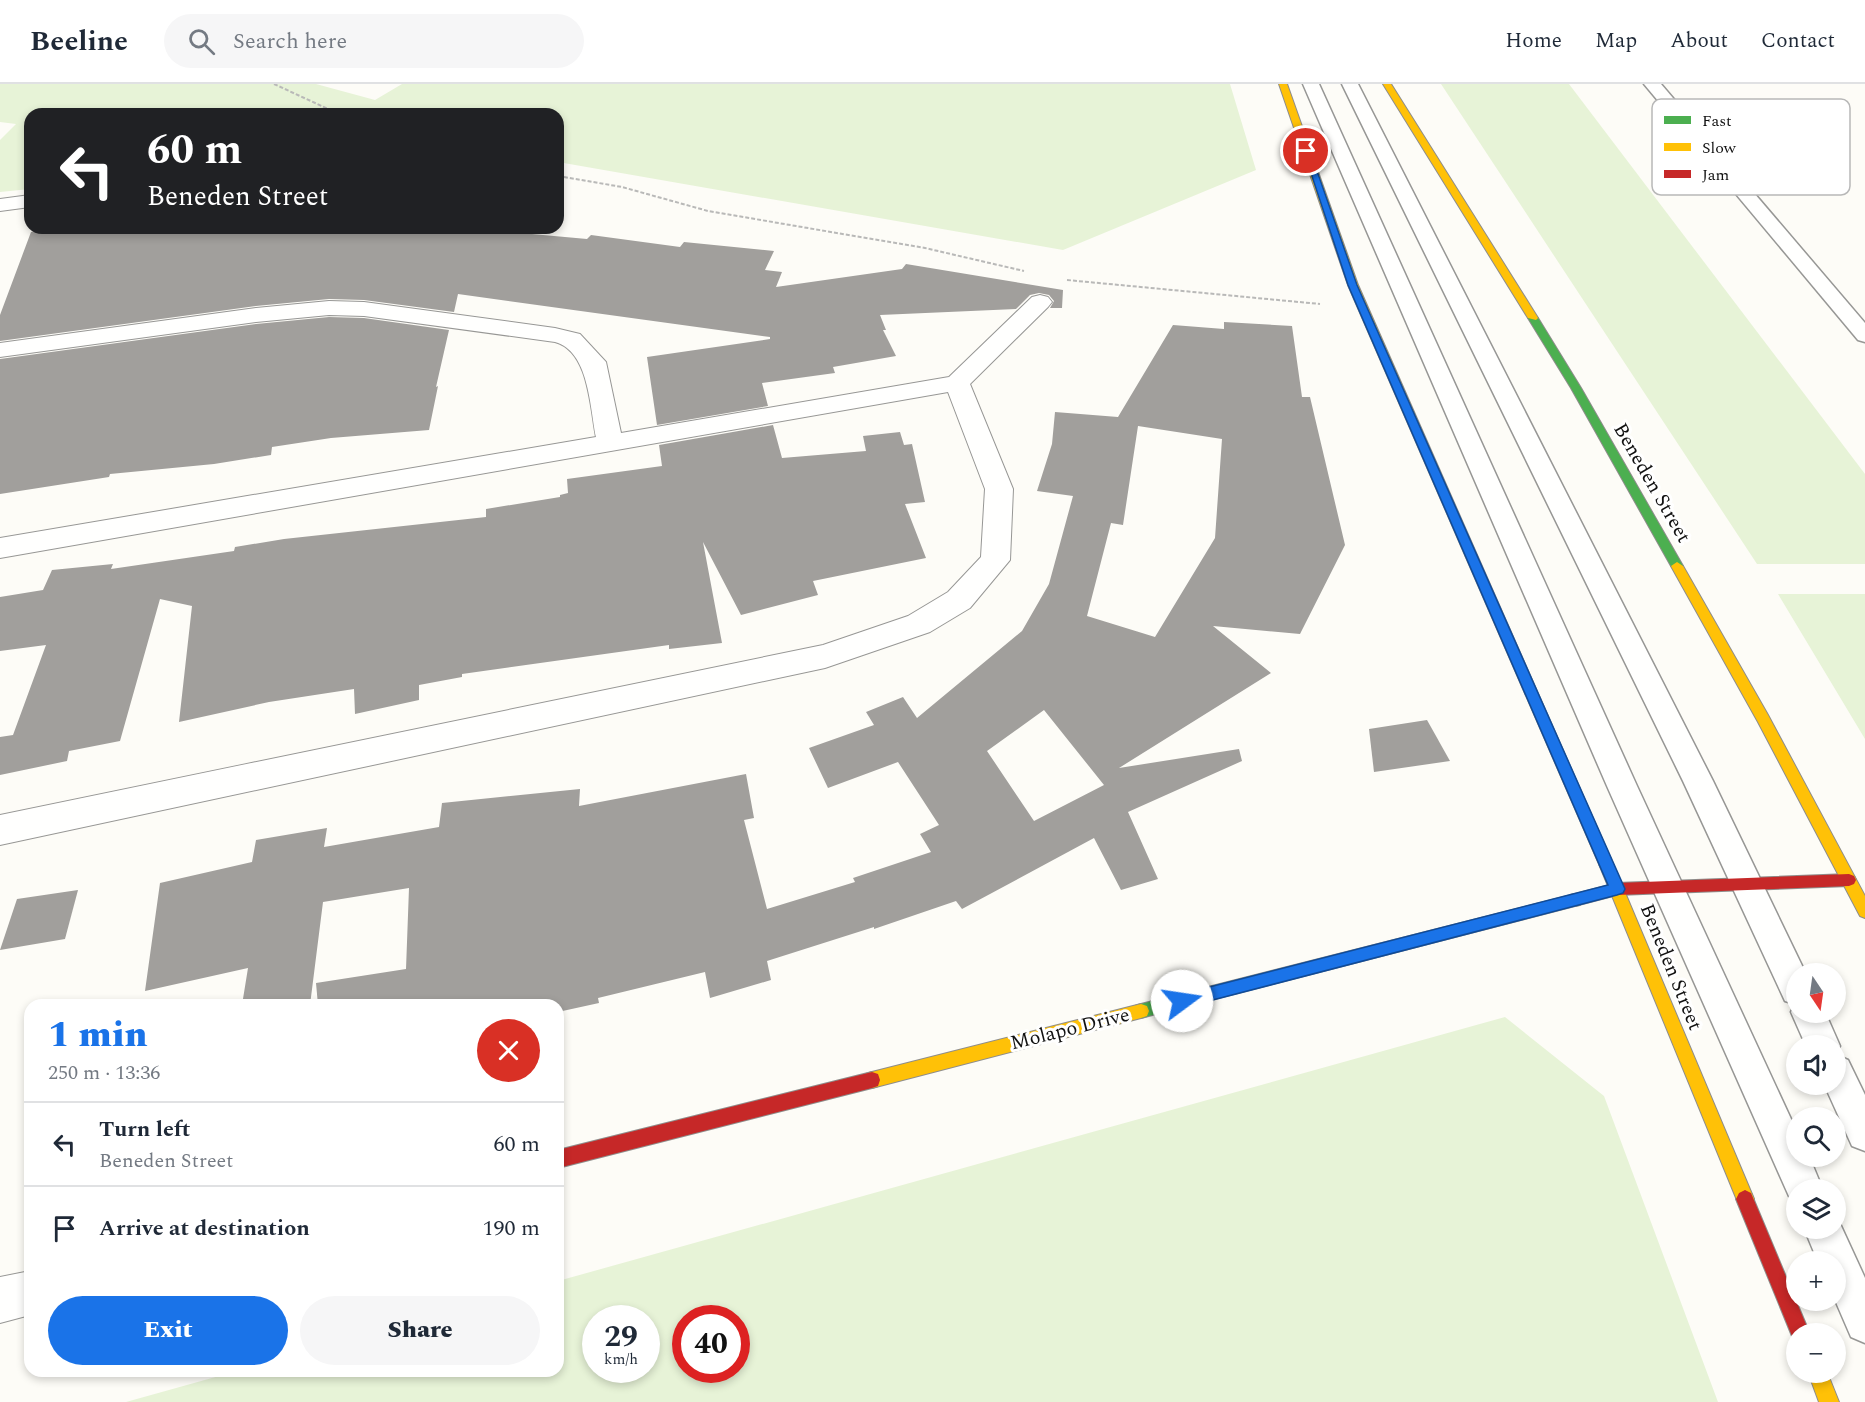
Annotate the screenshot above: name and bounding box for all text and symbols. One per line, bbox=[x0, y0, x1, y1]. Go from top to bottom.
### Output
search box bbox=[164, 14, 584, 68]
text: Beeline bbox=[30, 20, 128, 63]
icon: search bbox=[185, 25, 218, 58]
text: Search here bbox=[233, 25, 347, 58]
text: Home bbox=[1505, 25, 1562, 57]
text: Map bbox=[1595, 25, 1637, 57]
text: About bbox=[1670, 25, 1728, 57]
text: Contact bbox=[1761, 25, 1835, 57]
legend bbox=[1652, 99, 1850, 195]
text: Fast bbox=[1702, 109, 1732, 133]
text: 60 m bbox=[147, 119, 242, 182]
pin bbox=[1280, 125, 1331, 176]
icon: left bbox=[48, 132, 126, 210]
icon: arrive bbox=[1289, 134, 1322, 167]
text: Slow bbox=[1702, 136, 1737, 160]
text: Jam bbox=[1702, 163, 1730, 187]
text: Beneden Street bbox=[147, 176, 328, 218]
street label: Beneden Street bbox=[1605, 417, 1699, 549]
street label: Beneden Street bbox=[1632, 899, 1710, 1035]
north arrow bbox=[1786, 963, 1846, 1023]
map controls bbox=[1786, 963, 1846, 1383]
position arrow bbox=[1150, 969, 1214, 1033]
street label: Molapo Drive bbox=[1007, 1000, 1133, 1058]
text: 1 min bbox=[48, 1008, 148, 1063]
button: close bbox=[477, 1019, 540, 1082]
button: sound bbox=[1786, 1035, 1846, 1095]
text: 250 m · 13:36 bbox=[48, 1058, 160, 1088]
button: search bbox=[1786, 1107, 1846, 1167]
text: Turn left bbox=[99, 1113, 191, 1146]
icon: left bbox=[48, 1128, 81, 1161]
text: 60 m bbox=[494, 1128, 540, 1161]
text: Beneden Street bbox=[99, 1146, 233, 1176]
button: layers bbox=[1786, 1179, 1846, 1239]
icon: arrive bbox=[48, 1212, 81, 1245]
text: Arrive at destination bbox=[99, 1212, 310, 1245]
text: 190 m bbox=[483, 1212, 540, 1245]
button: + bbox=[1786, 1251, 1846, 1311]
button: Exit bbox=[48, 1296, 288, 1365]
button: Share bbox=[300, 1296, 540, 1365]
speed limit sign: 40 bbox=[672, 1305, 750, 1383]
text: 29 bbox=[604, 1314, 638, 1360]
button: − bbox=[1786, 1323, 1846, 1383]
text: km/h bbox=[604, 1348, 638, 1371]

